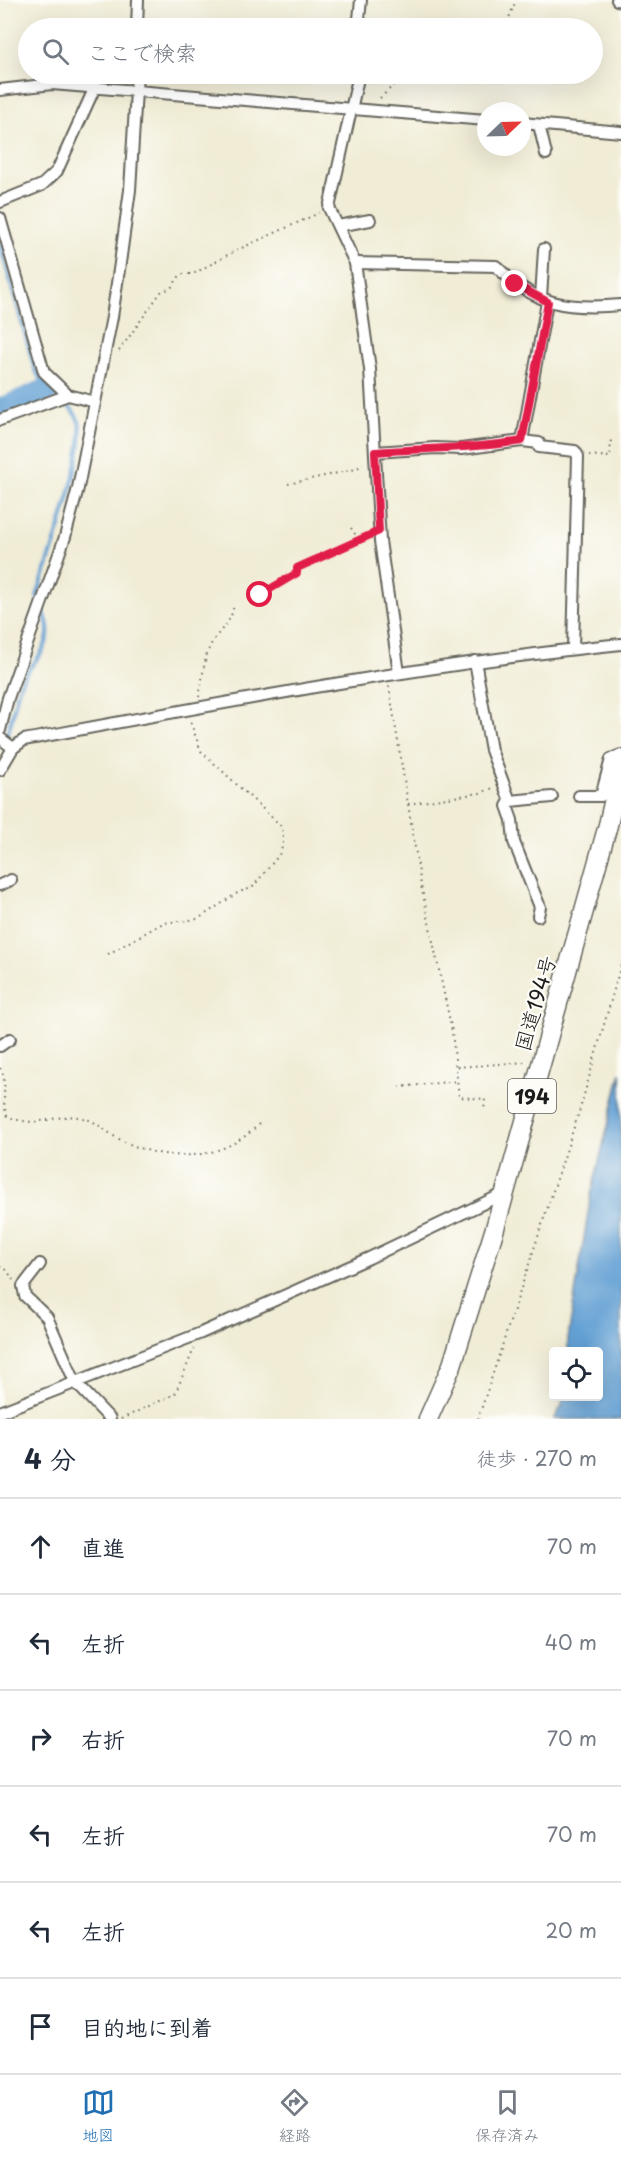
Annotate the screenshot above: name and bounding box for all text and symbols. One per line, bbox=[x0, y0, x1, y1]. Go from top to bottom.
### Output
search box bbox=[18, 18, 603, 84]
icon: search bbox=[39, 35, 72, 68]
text: ここで検索 bbox=[87, 35, 197, 68]
north arrow bbox=[477, 102, 531, 156]
route end bbox=[501, 270, 527, 296]
route start bbox=[246, 581, 272, 607]
street label: 国道194号 bbox=[505, 951, 563, 1055]
road number: 194 bbox=[508, 1079, 556, 1113]
map controls bbox=[549, 1347, 603, 1401]
button: locate bbox=[549, 1347, 603, 1401]
text: 4 分 bbox=[24, 1439, 76, 1478]
text: 徒歩 · 270 m bbox=[477, 1443, 597, 1473]
icon: ahead bbox=[24, 1530, 57, 1563]
text: 直進 bbox=[81, 1530, 125, 1563]
text: 70 m bbox=[547, 1531, 597, 1561]
icon: left bbox=[24, 1626, 57, 1659]
text: 左折 bbox=[81, 1626, 125, 1659]
text: 40 m bbox=[545, 1627, 597, 1657]
icon: right bbox=[24, 1722, 57, 1755]
text: 右折 bbox=[81, 1722, 125, 1755]
text: 70 m bbox=[547, 1723, 597, 1753]
icon: left bbox=[24, 1818, 57, 1851]
text: 左折 bbox=[81, 1818, 125, 1851]
text: 70 m bbox=[547, 1819, 597, 1849]
icon: left bbox=[24, 1914, 57, 1947]
text: 左折 bbox=[81, 1914, 125, 1947]
text: 20 m bbox=[545, 1915, 597, 1945]
icon: arrive bbox=[24, 2010, 57, 2043]
text: 目的地に到着 bbox=[81, 2010, 213, 2043]
tab: 地図 bbox=[82, 2086, 115, 2146]
tab: 経路 bbox=[278, 2086, 311, 2146]
tab: 保存済み bbox=[475, 2086, 539, 2146]

